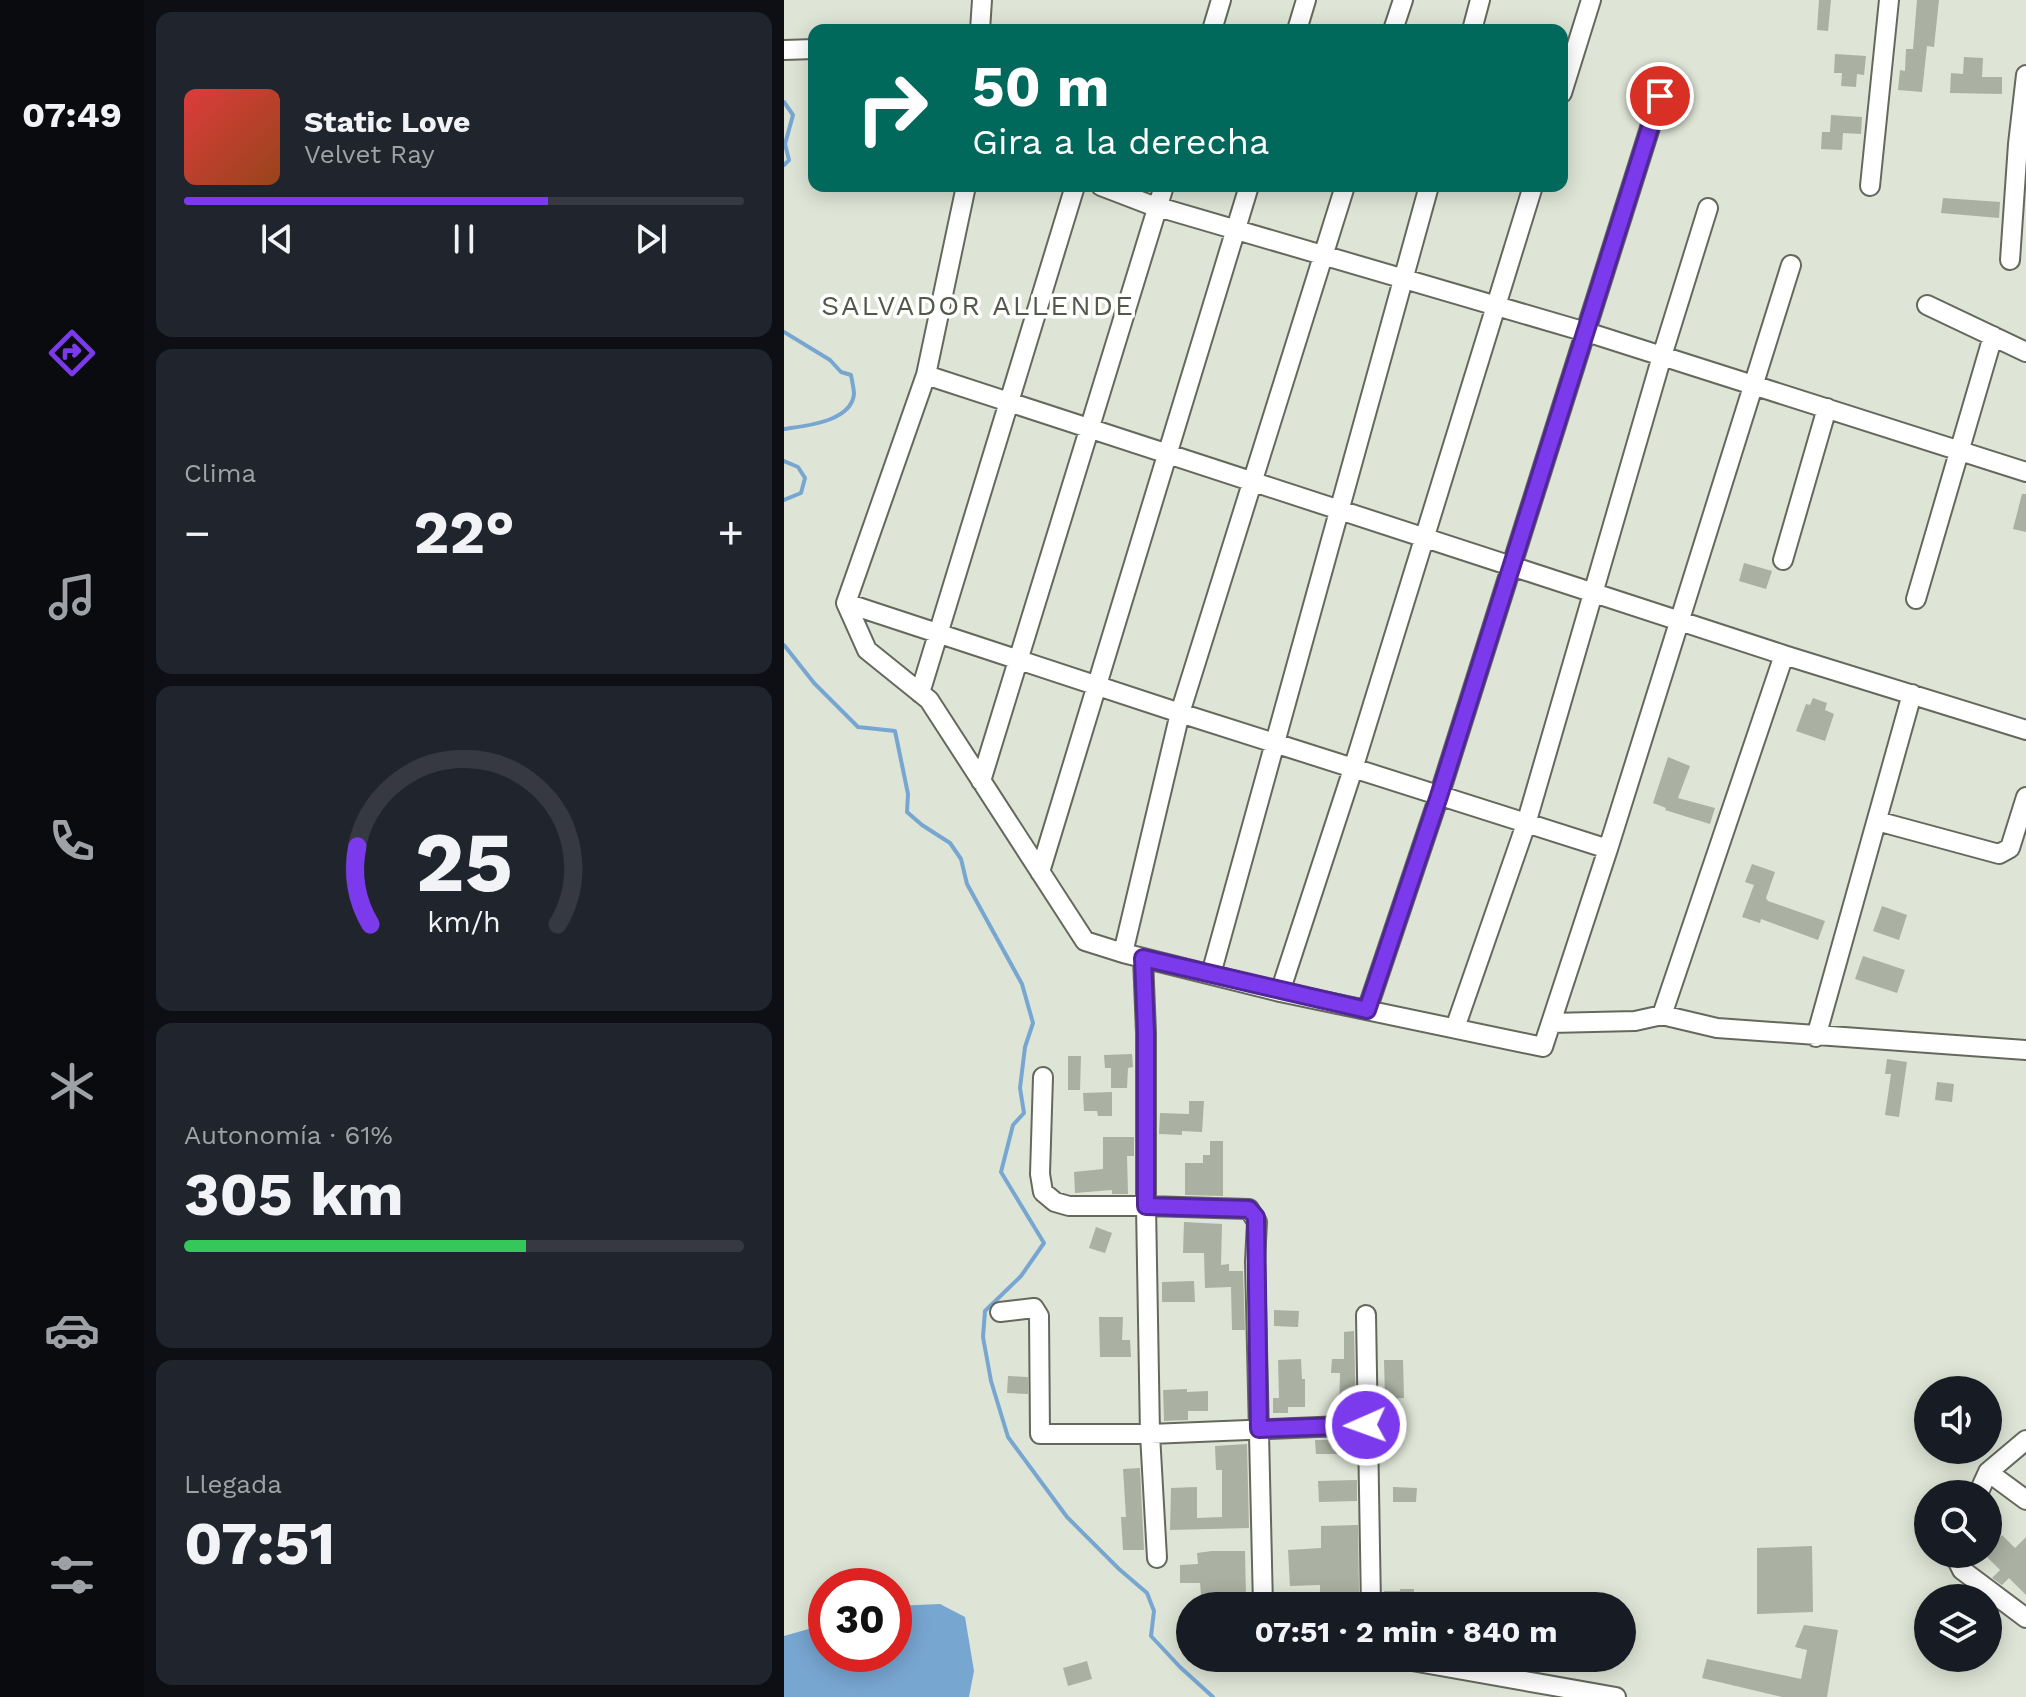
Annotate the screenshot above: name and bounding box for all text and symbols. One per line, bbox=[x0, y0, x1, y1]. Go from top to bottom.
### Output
text: 50 m bbox=[972, 54, 1109, 120]
icon: right bbox=[840, 56, 944, 160]
pin bbox=[1626, 62, 1694, 130]
icon: arrive bbox=[1638, 74, 1682, 118]
text: 07:49 bbox=[22, 94, 122, 136]
text: Static Love bbox=[304, 104, 470, 139]
text: Gira a la derecha bbox=[972, 121, 1269, 163]
text: Velvet Ray bbox=[304, 139, 435, 169]
icon: previous bbox=[255, 217, 299, 261]
icon: pause bbox=[442, 217, 486, 261]
icon: next bbox=[629, 217, 673, 261]
district label: SALVADOR ALLENDE bbox=[821, 289, 1135, 322]
icon: directions bbox=[44, 325, 100, 381]
text: Clima bbox=[184, 458, 256, 488]
text: 22° bbox=[413, 497, 515, 568]
text: − bbox=[184, 507, 211, 559]
text: + bbox=[717, 507, 744, 559]
icon: music bbox=[44, 569, 100, 625]
icon: phone bbox=[44, 813, 100, 869]
text: 25 bbox=[415, 813, 513, 910]
text: km/h bbox=[427, 905, 501, 939]
icon: climate bbox=[44, 1058, 100, 1114]
text: Autonomía · 61% bbox=[184, 1120, 393, 1150]
text: 305 km bbox=[184, 1159, 404, 1230]
icon: car bbox=[44, 1302, 100, 1358]
map controls bbox=[1914, 1376, 2002, 1672]
button: sound bbox=[1914, 1376, 2002, 1464]
position arrow bbox=[1324, 1383, 1408, 1467]
text: Llegada bbox=[184, 1469, 282, 1499]
button: search bbox=[1914, 1480, 2002, 1568]
text: 07:51 bbox=[184, 1508, 335, 1579]
icon: filters bbox=[44, 1547, 100, 1603]
speed limit sign: 30 bbox=[808, 1568, 912, 1672]
button: layers bbox=[1914, 1584, 2002, 1672]
text: 07:51 · 2 min · 840 m bbox=[1255, 1614, 1557, 1649]

